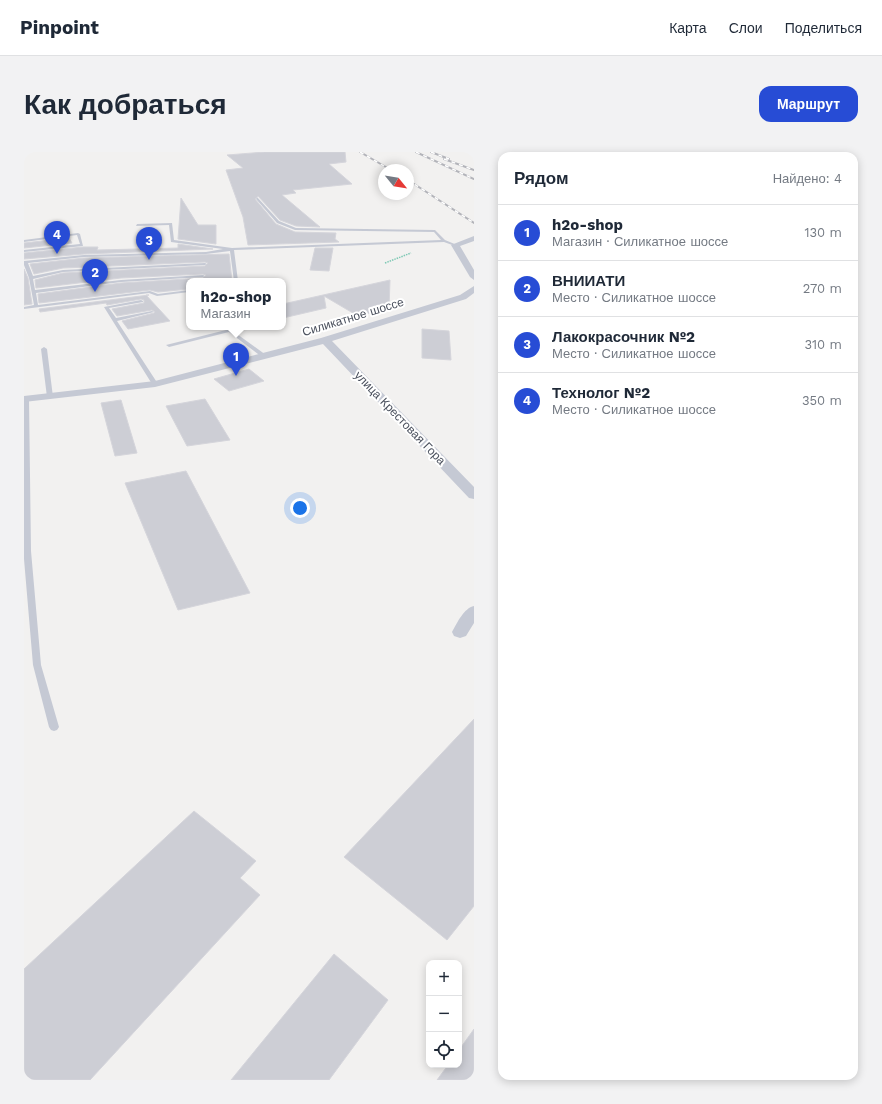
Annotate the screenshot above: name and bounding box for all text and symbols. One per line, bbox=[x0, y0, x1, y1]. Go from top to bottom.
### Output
text: Pinpoint bbox=[20, 16, 99, 39]
text: Карта bbox=[669, 20, 707, 36]
text: Слои bbox=[729, 20, 763, 36]
text: Поделиться bbox=[785, 20, 862, 36]
button: Маршрут bbox=[759, 86, 858, 122]
text: Как добраться bbox=[24, 88, 227, 121]
north arrow bbox=[378, 164, 414, 200]
text: Рядом bbox=[514, 168, 569, 188]
text: Найдено: 4 bbox=[773, 171, 842, 186]
text: h2o-shop bbox=[552, 216, 623, 234]
pin: 4 bbox=[44, 221, 70, 254]
text: 1 bbox=[524, 225, 530, 240]
text: 130 m bbox=[804, 225, 842, 240]
pin: 3 bbox=[136, 227, 162, 260]
text: Магазин · Силикатное шоссе bbox=[552, 234, 728, 249]
pin: 2 bbox=[82, 259, 108, 292]
text: ВНИИАТИ bbox=[552, 272, 625, 290]
popup bbox=[186, 278, 286, 330]
text: 2 bbox=[523, 281, 531, 296]
text: 270 m bbox=[803, 281, 842, 296]
text: h2o-shop bbox=[201, 288, 271, 306]
text: Место · Силикатное шоссе bbox=[552, 290, 716, 305]
street label: Силикатное шоссе bbox=[300, 295, 406, 339]
text: Магазин bbox=[201, 306, 251, 321]
text: Лакокрасочник №2 bbox=[552, 328, 695, 346]
text: 3 bbox=[523, 337, 531, 352]
text: 310 m bbox=[804, 337, 842, 352]
pin: 1 bbox=[223, 343, 249, 376]
text: Место · Силикатное шоссе bbox=[552, 346, 716, 361]
street label: улица Крестовая Гора bbox=[352, 368, 449, 468]
text: Технолог №2 bbox=[552, 384, 650, 402]
text: 4 bbox=[523, 393, 531, 408]
text: 350 m bbox=[802, 393, 842, 408]
text: Место · Силикатное шоссе bbox=[552, 402, 716, 417]
your location bbox=[290, 498, 310, 518]
map controls bbox=[426, 960, 462, 1068]
button: + bbox=[426, 960, 462, 996]
button: − bbox=[426, 996, 462, 1032]
button: locate bbox=[426, 1032, 462, 1068]

